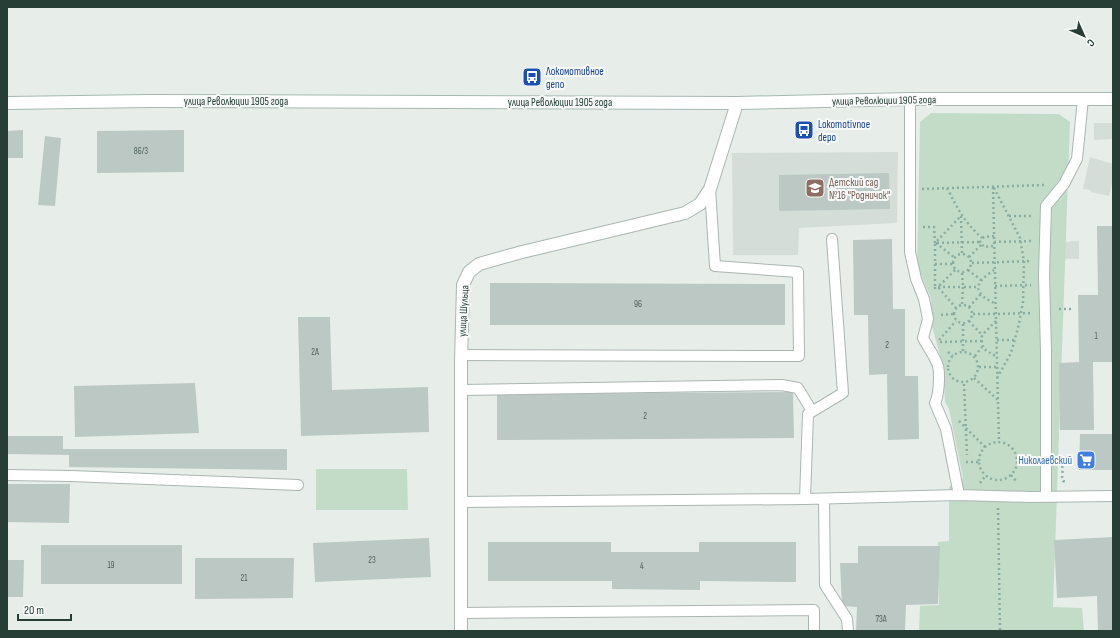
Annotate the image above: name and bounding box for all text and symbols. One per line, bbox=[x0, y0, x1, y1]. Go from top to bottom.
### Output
north arrow bbox=[1064, 16, 1104, 56]
text: С bbox=[1084, 36, 1097, 50]
place label: Локомотивное депо bbox=[545, 65, 604, 91]
bus stop icon: Локомотивное депо bbox=[521, 66, 543, 88]
street label: улица Революции 1905 года bbox=[832, 93, 936, 108]
street label: улица Революции 1905 года bbox=[184, 95, 288, 108]
street label: улица Революции 1905 года bbox=[508, 96, 612, 109]
place label: Lokomotivnoe depo bbox=[818, 118, 870, 144]
bus stop icon: Lokomotivnoe depo bbox=[793, 119, 815, 141]
house number: 86/3 bbox=[134, 146, 148, 157]
place label: Детский сад №16 "Родничок" bbox=[829, 176, 890, 202]
school or university icon: Детский сад №16 "Родничок" bbox=[804, 177, 826, 199]
street label: улица Шульца bbox=[456, 285, 471, 337]
house number: 96 bbox=[634, 299, 642, 310]
house number: 1 bbox=[1094, 331, 1098, 342]
house number: 2 bbox=[885, 340, 889, 351]
house number: 2А bbox=[311, 347, 319, 358]
house number: 2 bbox=[643, 411, 647, 422]
supermarket icon: Николаевский bbox=[1075, 449, 1097, 471]
place label: Николаевский bbox=[1018, 454, 1072, 467]
house number: 23 bbox=[368, 555, 376, 566]
house number: 19 bbox=[107, 560, 115, 571]
house number: 4 bbox=[640, 561, 644, 572]
house number: 21 bbox=[241, 573, 248, 584]
scale bar bbox=[18, 596, 71, 622]
text: 20 m bbox=[24, 603, 44, 618]
house number: 73А bbox=[875, 614, 887, 625]

